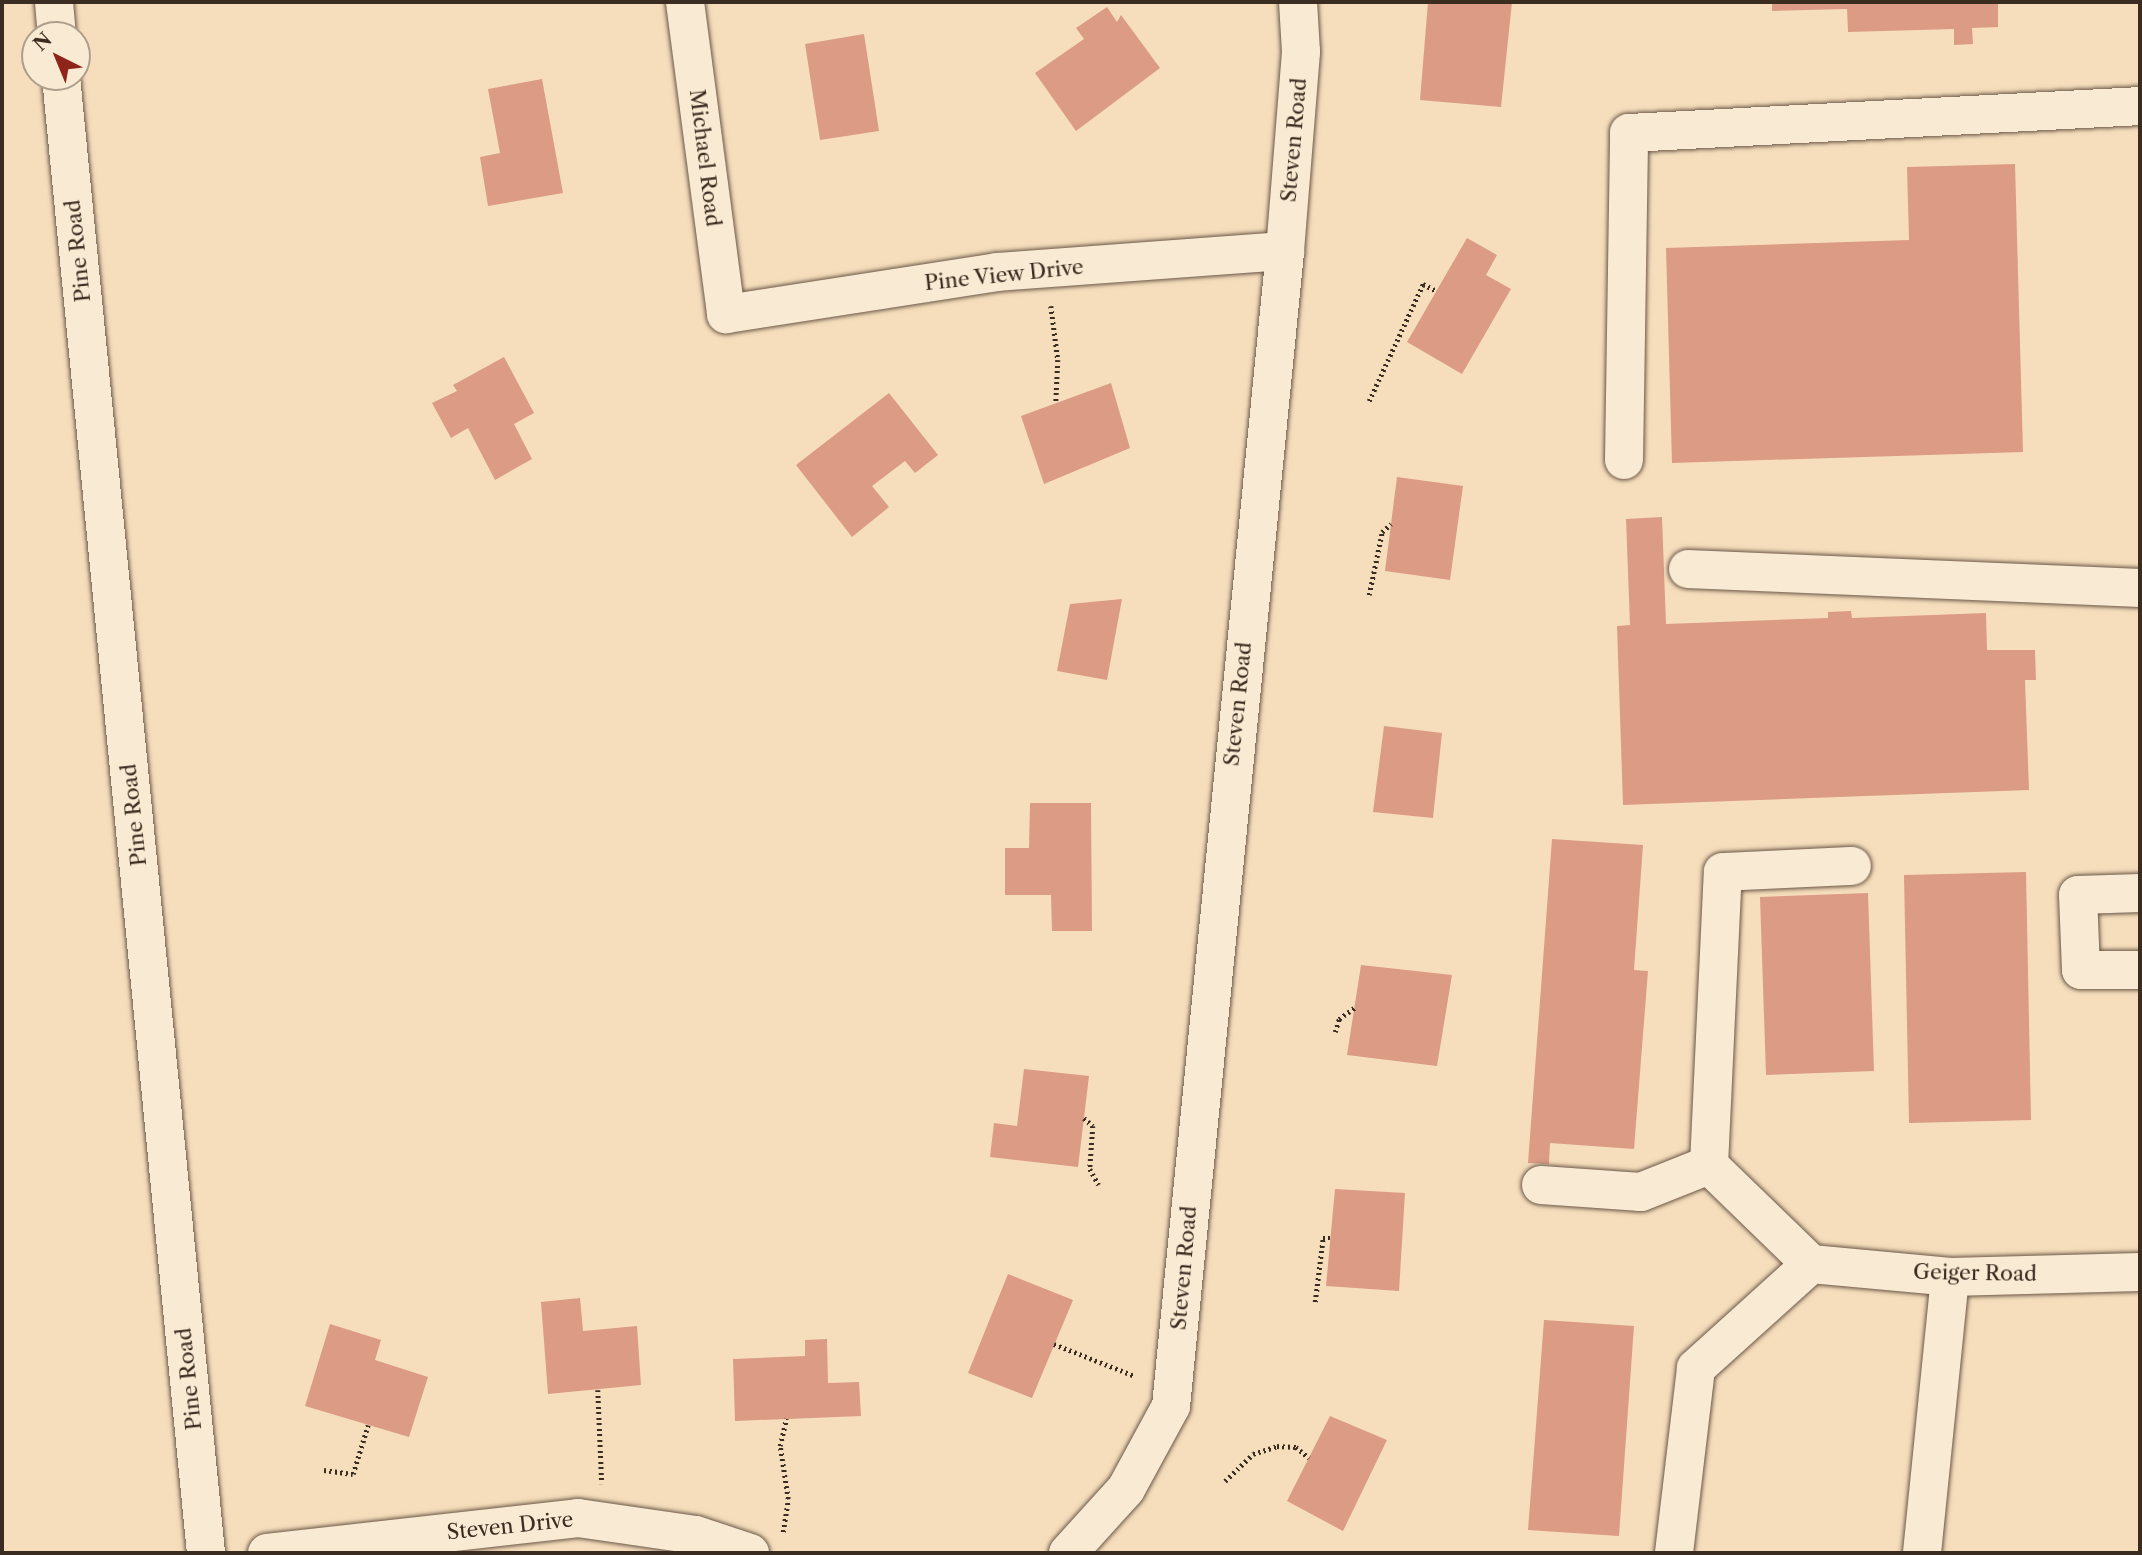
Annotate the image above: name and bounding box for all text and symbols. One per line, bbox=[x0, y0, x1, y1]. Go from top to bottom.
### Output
north arrow bbox=[21, 21, 91, 91]
text: N bbox=[29, 28, 57, 56]
street label: Steven Road bbox=[1276, 77, 1312, 203]
street label: Michael Road bbox=[684, 88, 726, 228]
street label: Pine Road bbox=[60, 199, 96, 303]
street label: Pine View Drive bbox=[922, 254, 1086, 296]
street label: Steven Road bbox=[1219, 641, 1257, 767]
street label: Pine Road bbox=[116, 763, 152, 867]
street label: Steven Road bbox=[1166, 1205, 1202, 1331]
street label: Geiger Road bbox=[1913, 1259, 2037, 1287]
street label: Pine Road bbox=[171, 1327, 207, 1431]
street label: Steven Drive bbox=[445, 1507, 575, 1545]

